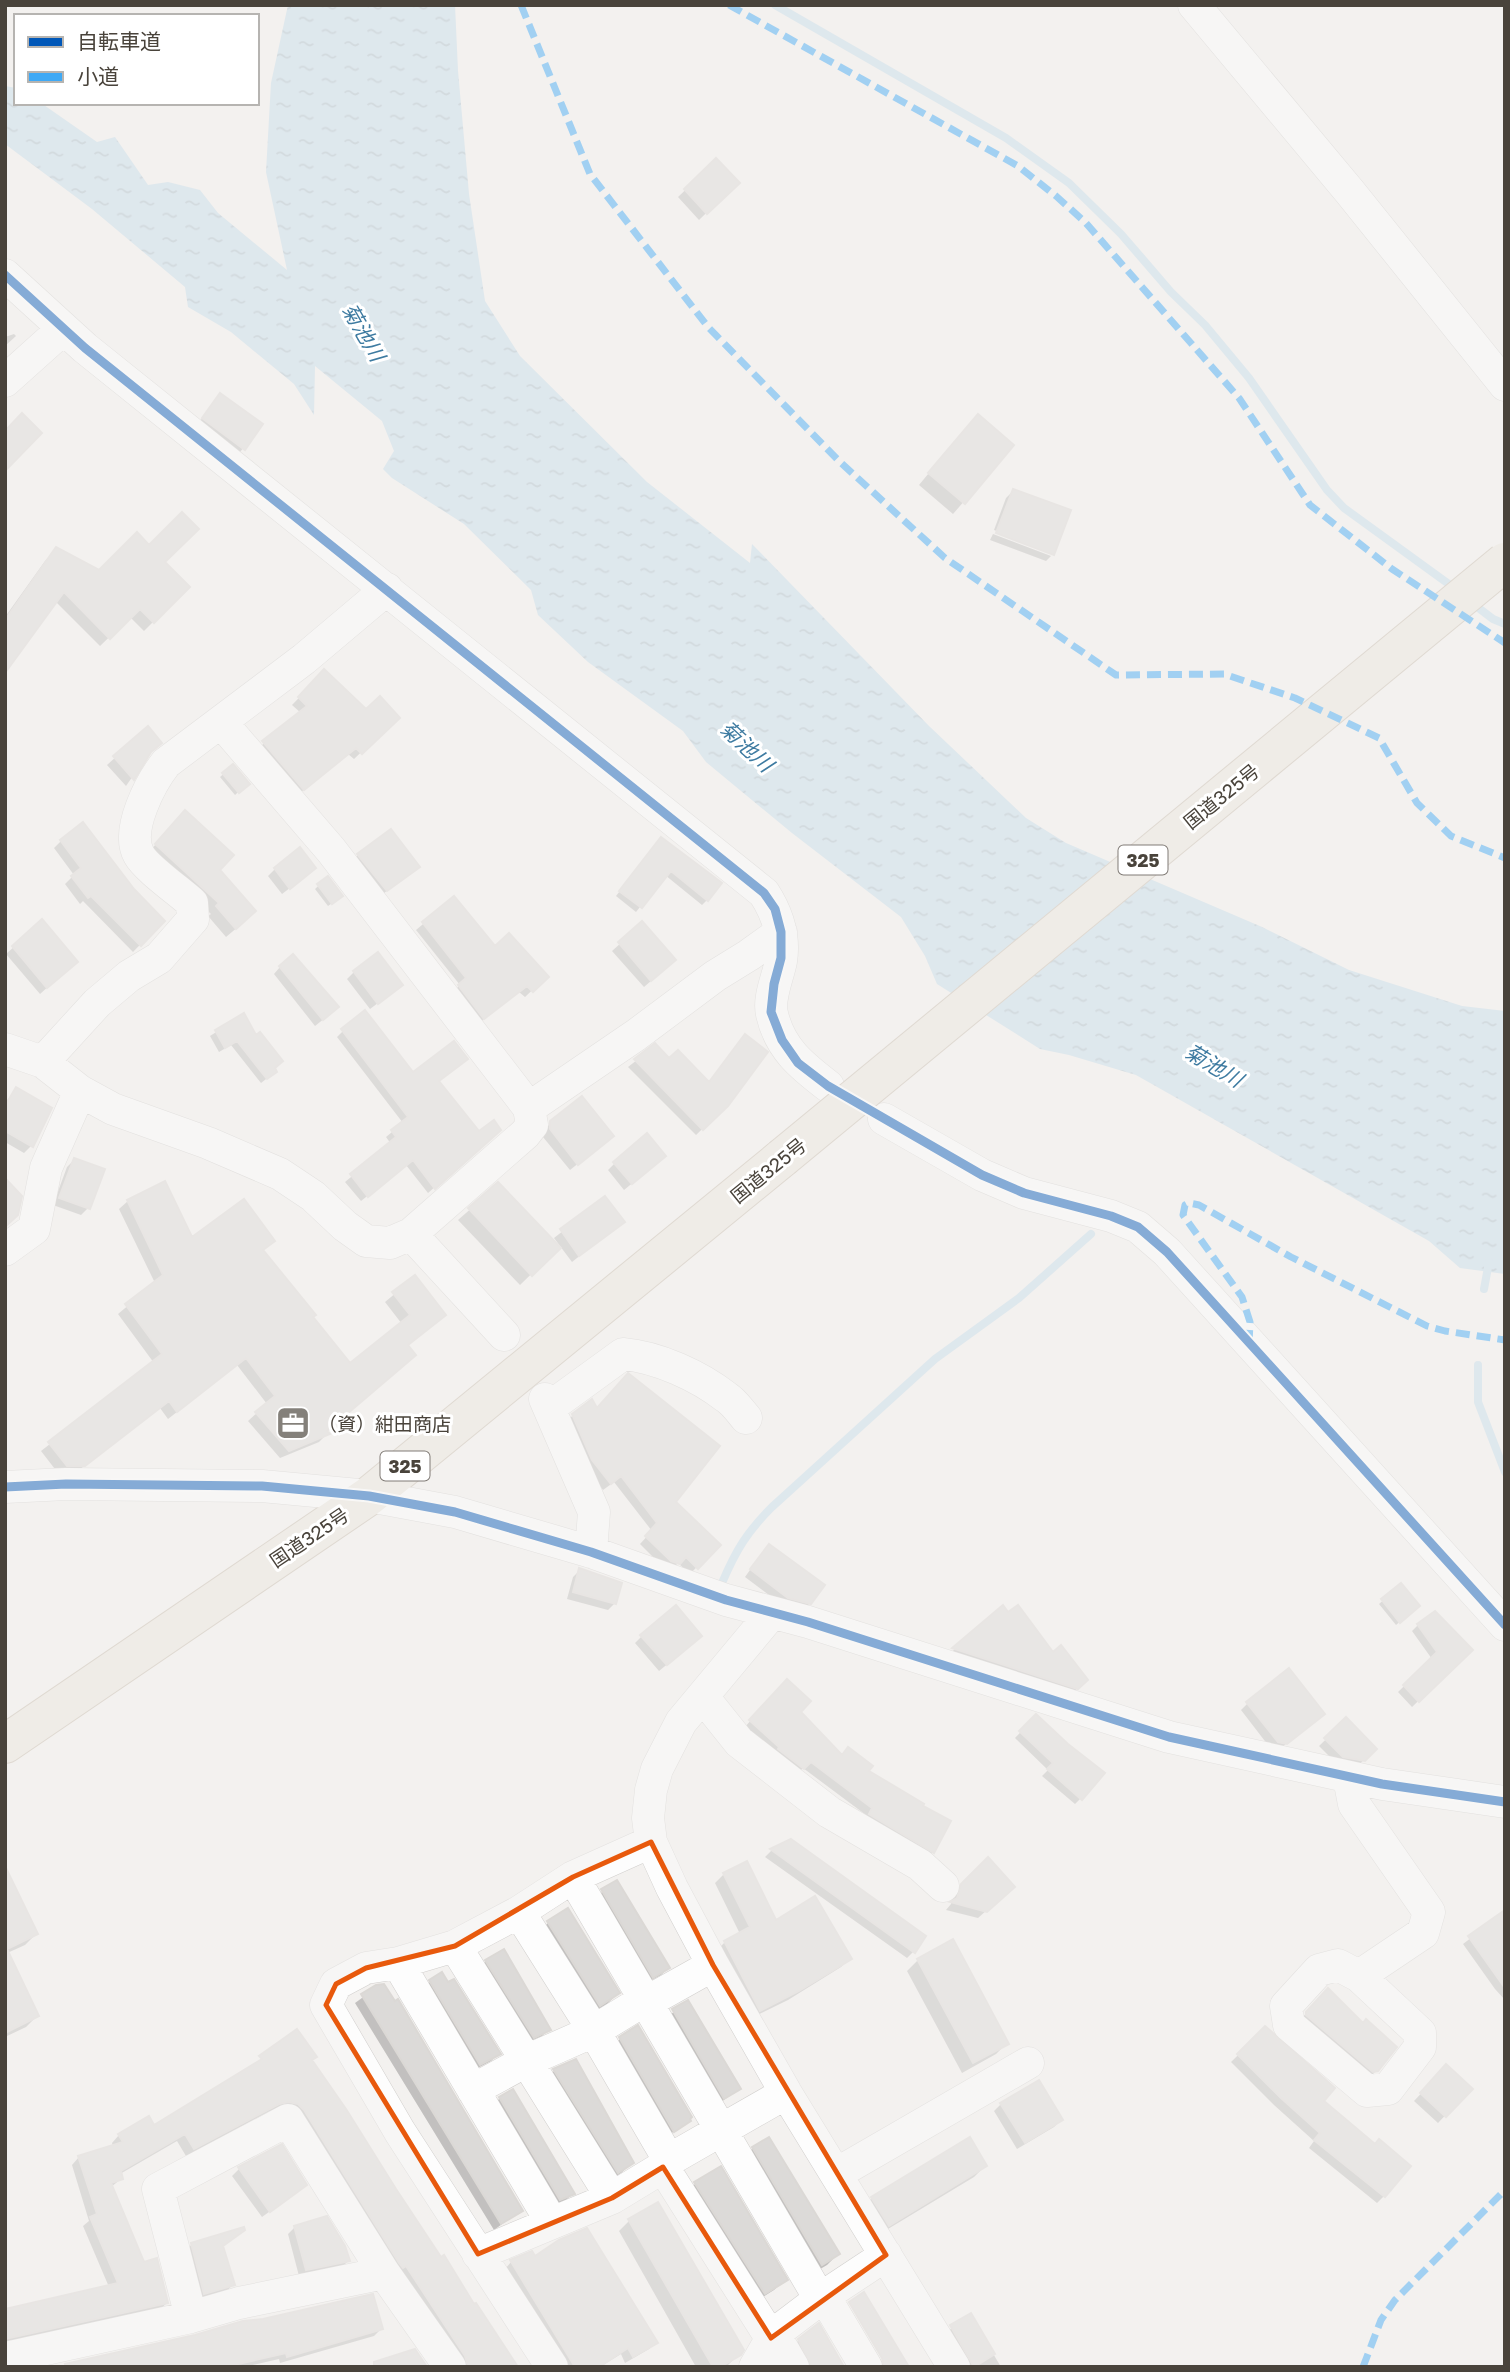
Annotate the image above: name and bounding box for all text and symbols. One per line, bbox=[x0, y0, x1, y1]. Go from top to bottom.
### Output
legend bbox=[14, 14, 259, 105]
text: 自転車道 bbox=[77, 28, 161, 54]
text: 小道 bbox=[77, 63, 119, 89]
water label: 菊池川 bbox=[337, 298, 392, 368]
water label: 菊池川 bbox=[715, 715, 780, 778]
street label: 国道325号 bbox=[1179, 759, 1263, 833]
road number: 325 bbox=[1118, 846, 1168, 874]
water label: 菊池川 bbox=[1180, 1038, 1249, 1093]
street label: 国道325号 bbox=[726, 1133, 810, 1207]
office icon: （資）紺田商店 bbox=[274, 1404, 312, 1442]
place label: （資）紺田商店 bbox=[318, 1412, 451, 1435]
road number: 325 bbox=[380, 1451, 430, 1480]
street label: 国道325号 bbox=[265, 1502, 353, 1572]

